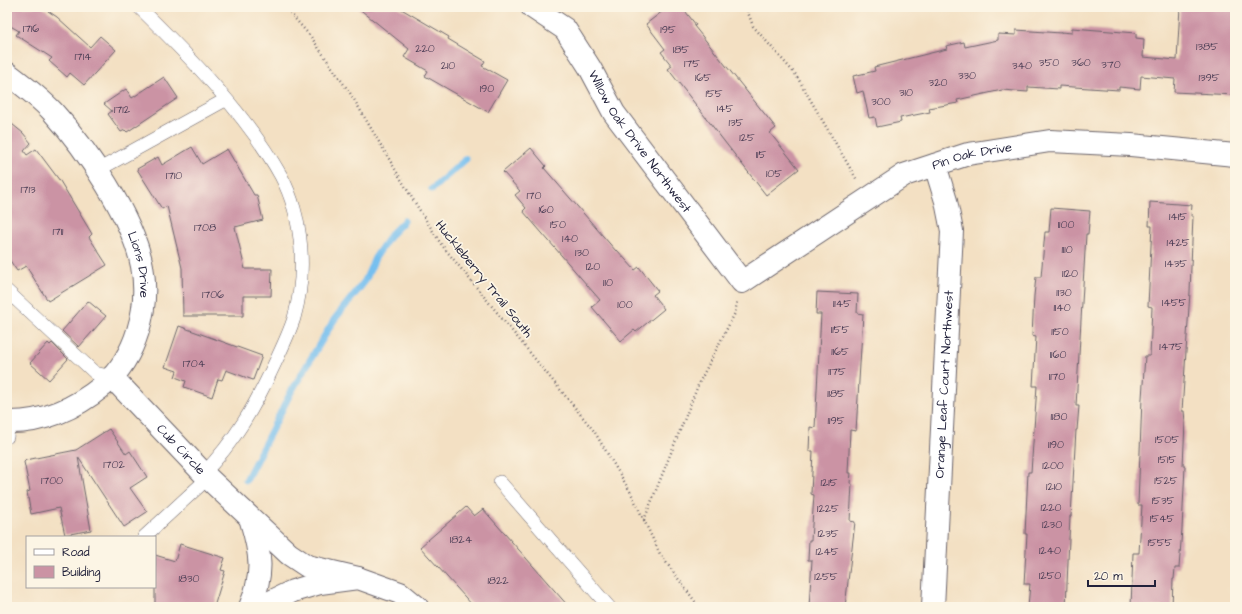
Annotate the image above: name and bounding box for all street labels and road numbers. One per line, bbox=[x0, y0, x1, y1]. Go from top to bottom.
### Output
street label: Willow Oak Drive Northwest bbox=[584, 67, 696, 217]
street label: Pin Oak Drive bbox=[930, 138, 1013, 174]
street label: Huckleberry Trail South bbox=[430, 217, 537, 342]
street label: Lions Drive bbox=[123, 229, 153, 298]
street label: Orange Leaf Court Northwest bbox=[931, 289, 958, 479]
street label: Cub Circle bbox=[152, 420, 209, 479]

